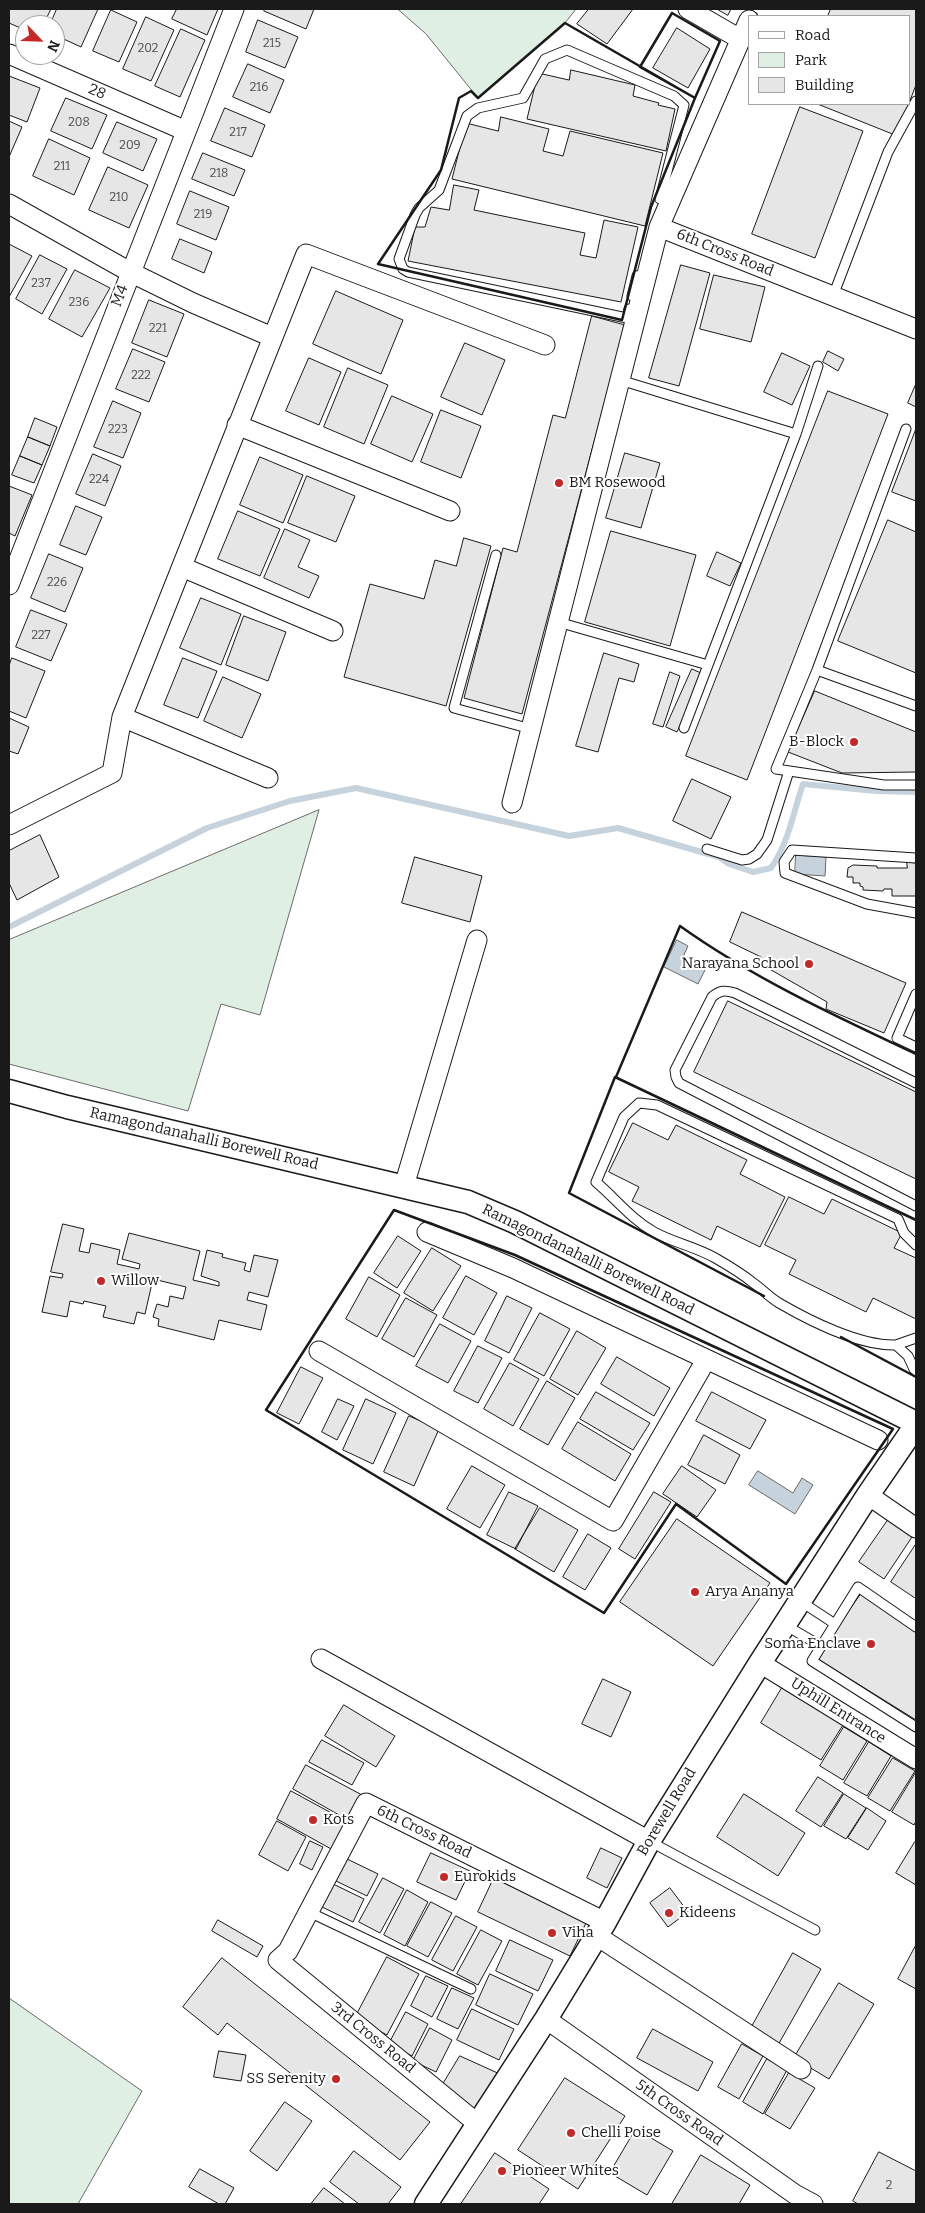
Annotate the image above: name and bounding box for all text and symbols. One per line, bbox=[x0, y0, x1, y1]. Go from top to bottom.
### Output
north arrow bbox=[15, 15, 65, 65]
legend bbox=[748, 15, 910, 105]
text: Road bbox=[795, 26, 830, 44]
house number: 215 bbox=[263, 37, 281, 51]
text: N bbox=[43, 38, 63, 54]
house number: 202 bbox=[138, 42, 158, 56]
text: Park bbox=[795, 51, 827, 69]
text: Building bbox=[795, 76, 854, 94]
street label: 28 bbox=[86, 80, 108, 104]
house number: 216 bbox=[250, 81, 268, 95]
house number: 208 bbox=[68, 116, 90, 130]
house number: 217 bbox=[229, 126, 247, 140]
house number: 209 bbox=[119, 139, 141, 153]
house number: 211 bbox=[54, 160, 70, 174]
house number: 218 bbox=[210, 167, 228, 181]
house number: 210 bbox=[109, 191, 129, 205]
house number: 219 bbox=[194, 208, 212, 222]
street label: 6th Cross Road bbox=[674, 225, 776, 281]
house number: 237 bbox=[31, 277, 51, 291]
street label: M4 bbox=[108, 282, 132, 310]
house number: 236 bbox=[69, 296, 89, 310]
house number: 221 bbox=[149, 322, 167, 336]
house number: 222 bbox=[131, 369, 151, 383]
house number: 223 bbox=[108, 423, 128, 437]
house number: 224 bbox=[89, 473, 109, 487]
place label: BM Rosewood bbox=[569, 474, 666, 492]
marker: BM Rosewood bbox=[553, 477, 565, 489]
house number: 226 bbox=[47, 576, 67, 590]
house number: 227 bbox=[32, 629, 50, 643]
place label: B-Block bbox=[789, 733, 844, 751]
marker: B-Block bbox=[848, 736, 860, 748]
place label: Narayana School bbox=[682, 955, 799, 973]
marker: Narayana School bbox=[803, 958, 815, 970]
street label: Ramagondanahalli Borewell Road bbox=[88, 1104, 320, 1174]
street label: Ramagondanahalli Borewell Road bbox=[479, 1201, 697, 1319]
place label: Willow bbox=[111, 1272, 159, 1290]
marker: Willow bbox=[95, 1275, 107, 1287]
place label: Arya Ananya bbox=[705, 1583, 794, 1601]
marker: Arya Ananya bbox=[689, 1586, 701, 1598]
place label: Soma Enclave bbox=[764, 1635, 861, 1653]
marker: Soma Enclave bbox=[865, 1638, 877, 1650]
street label: Uphill Entrance bbox=[787, 1674, 889, 1748]
street label: Borewell Road bbox=[634, 1765, 700, 1859]
street label: 6th Cross Road bbox=[374, 1801, 474, 1863]
place label: Kots bbox=[323, 1811, 354, 1829]
marker: Kots bbox=[307, 1814, 319, 1826]
place label: Eurokids bbox=[454, 1868, 516, 1886]
marker: Eurokids bbox=[438, 1871, 450, 1883]
place label: Kideens bbox=[679, 1904, 736, 1922]
marker: Kideens bbox=[663, 1907, 675, 1919]
place label: Viha bbox=[562, 1924, 594, 1942]
marker: Viha bbox=[546, 1927, 558, 1939]
street label: 3rd Cross Road bbox=[327, 1999, 419, 2077]
place label: SS Serenity bbox=[246, 2070, 326, 2088]
marker: SS Serenity bbox=[330, 2073, 342, 2085]
street label: 5th Cross Road bbox=[632, 2076, 726, 2150]
place label: Chelli Poise bbox=[581, 2124, 661, 2142]
marker: Chelli Poise bbox=[565, 2127, 577, 2139]
place label: Pioneer Whites bbox=[512, 2162, 619, 2180]
marker: Pioneer Whites bbox=[496, 2165, 508, 2177]
house number: 2 bbox=[886, 2179, 892, 2193]

